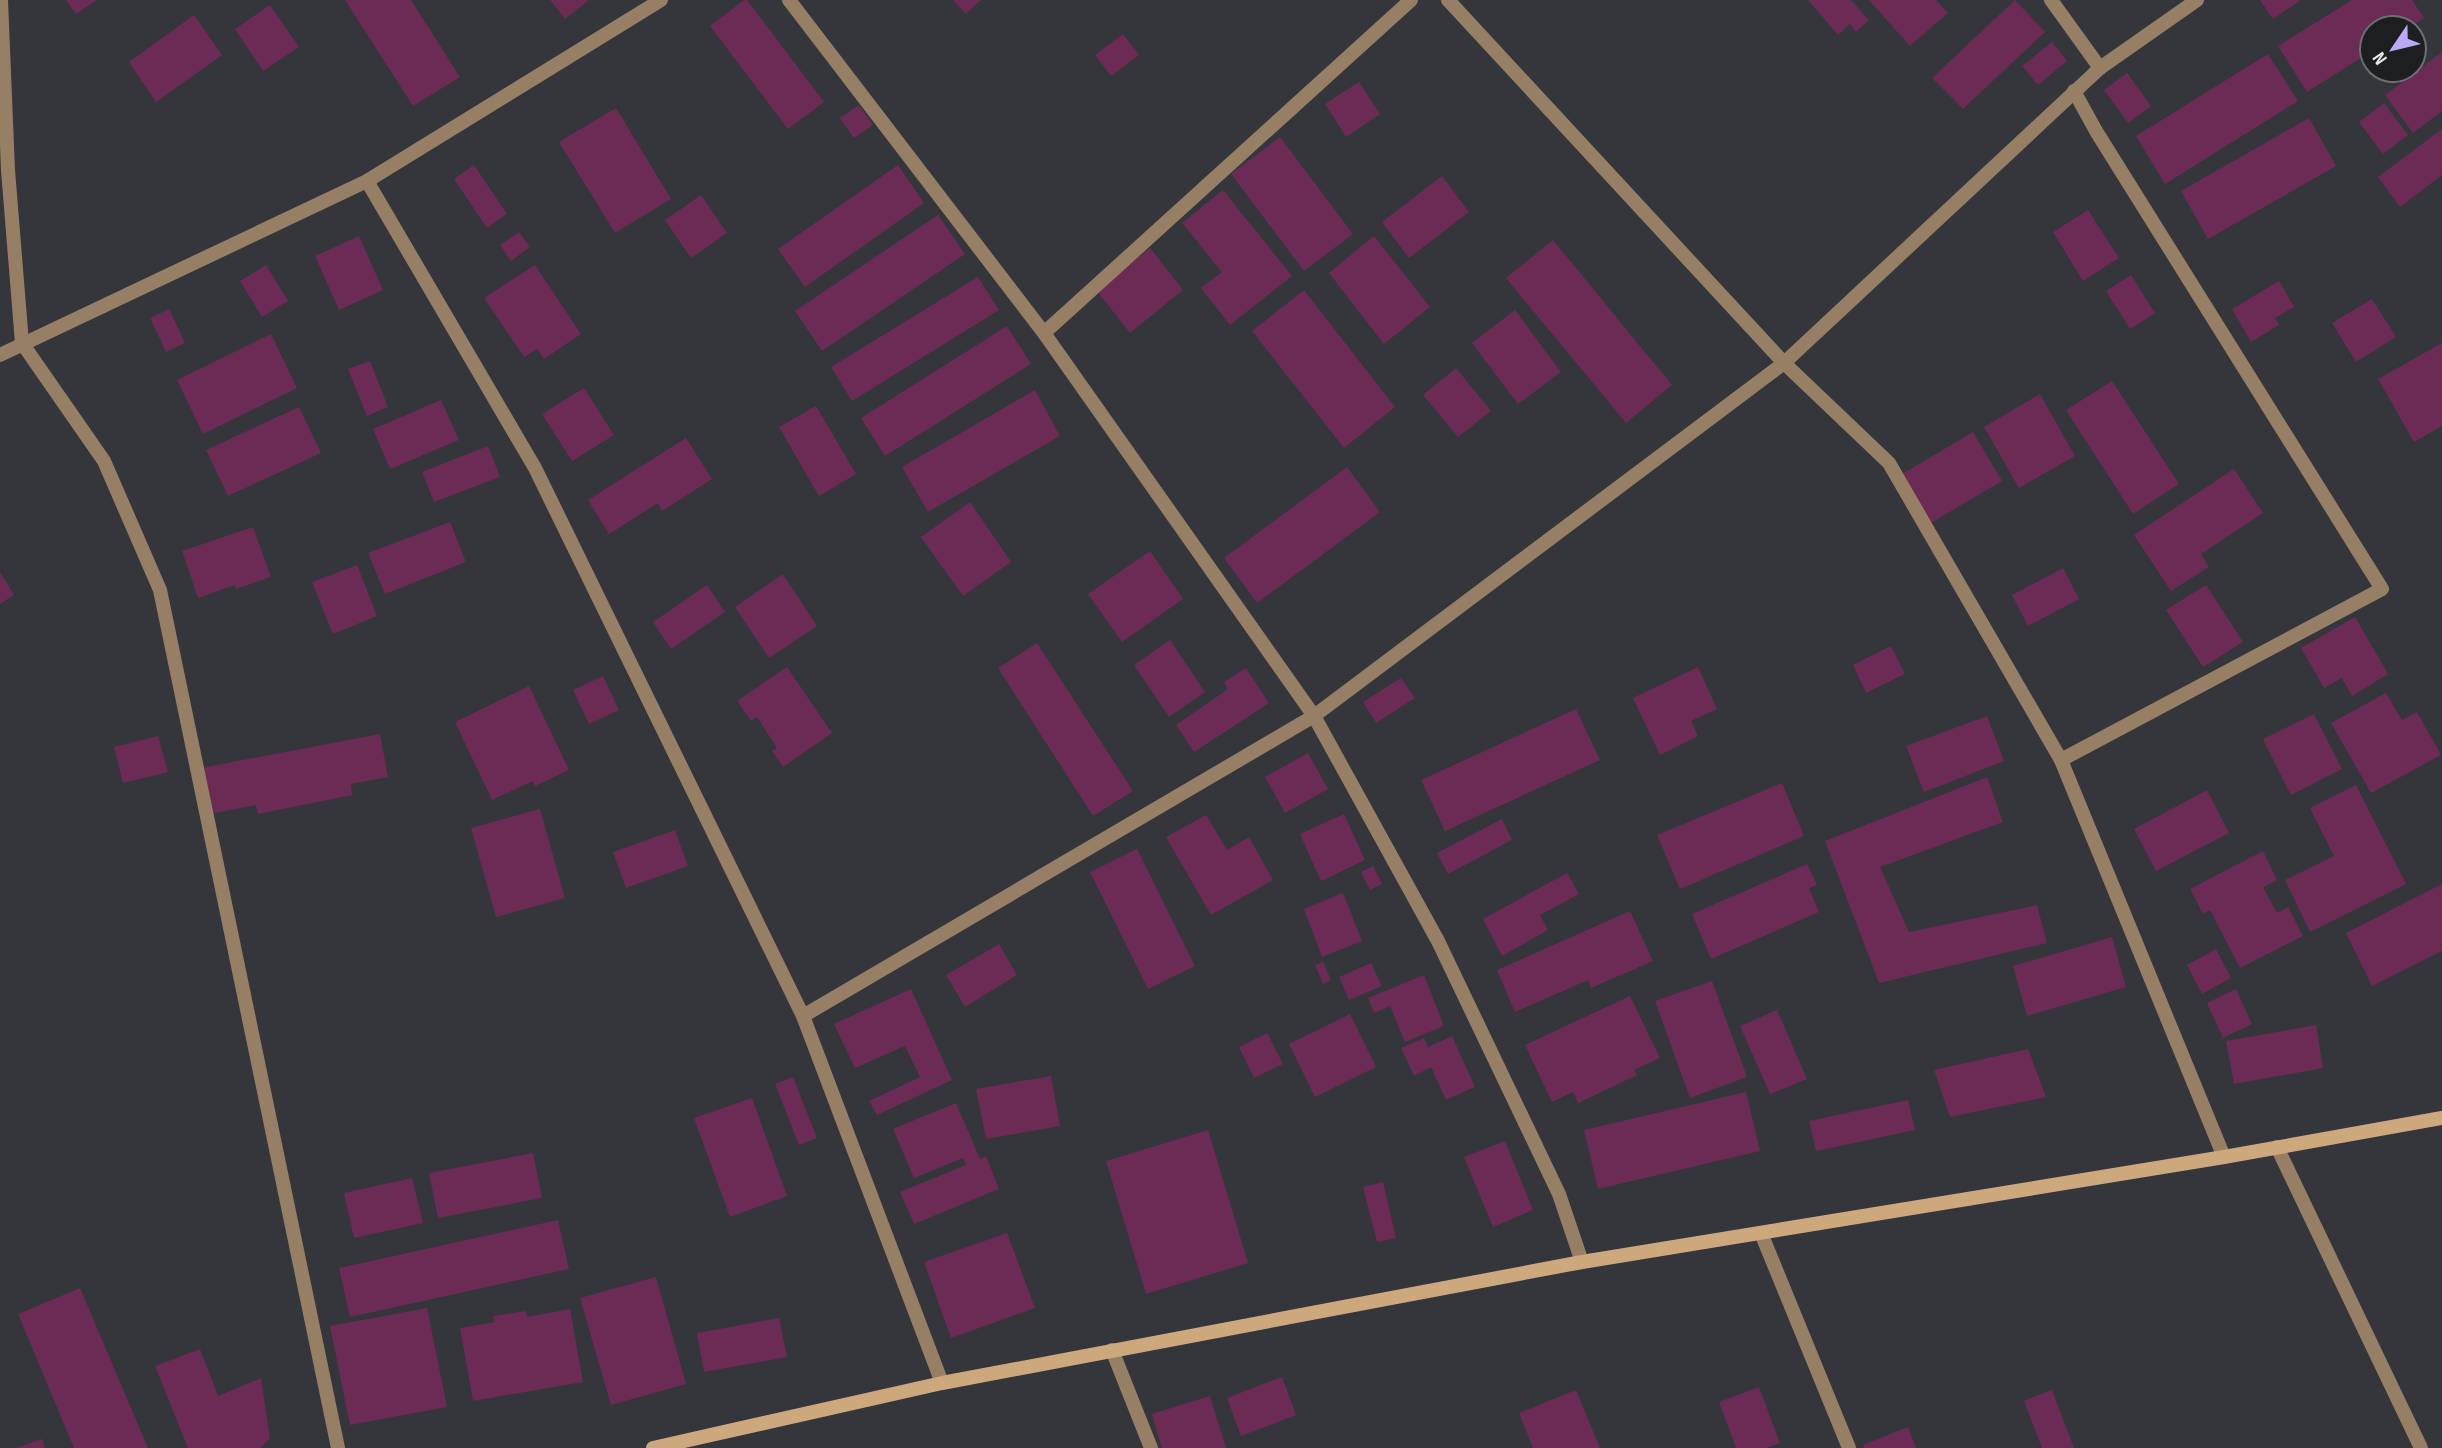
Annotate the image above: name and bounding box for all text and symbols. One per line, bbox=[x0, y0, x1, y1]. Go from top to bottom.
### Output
north arrow bbox=[2358, 14, 2428, 84]
text: N bbox=[2368, 47, 2393, 69]

